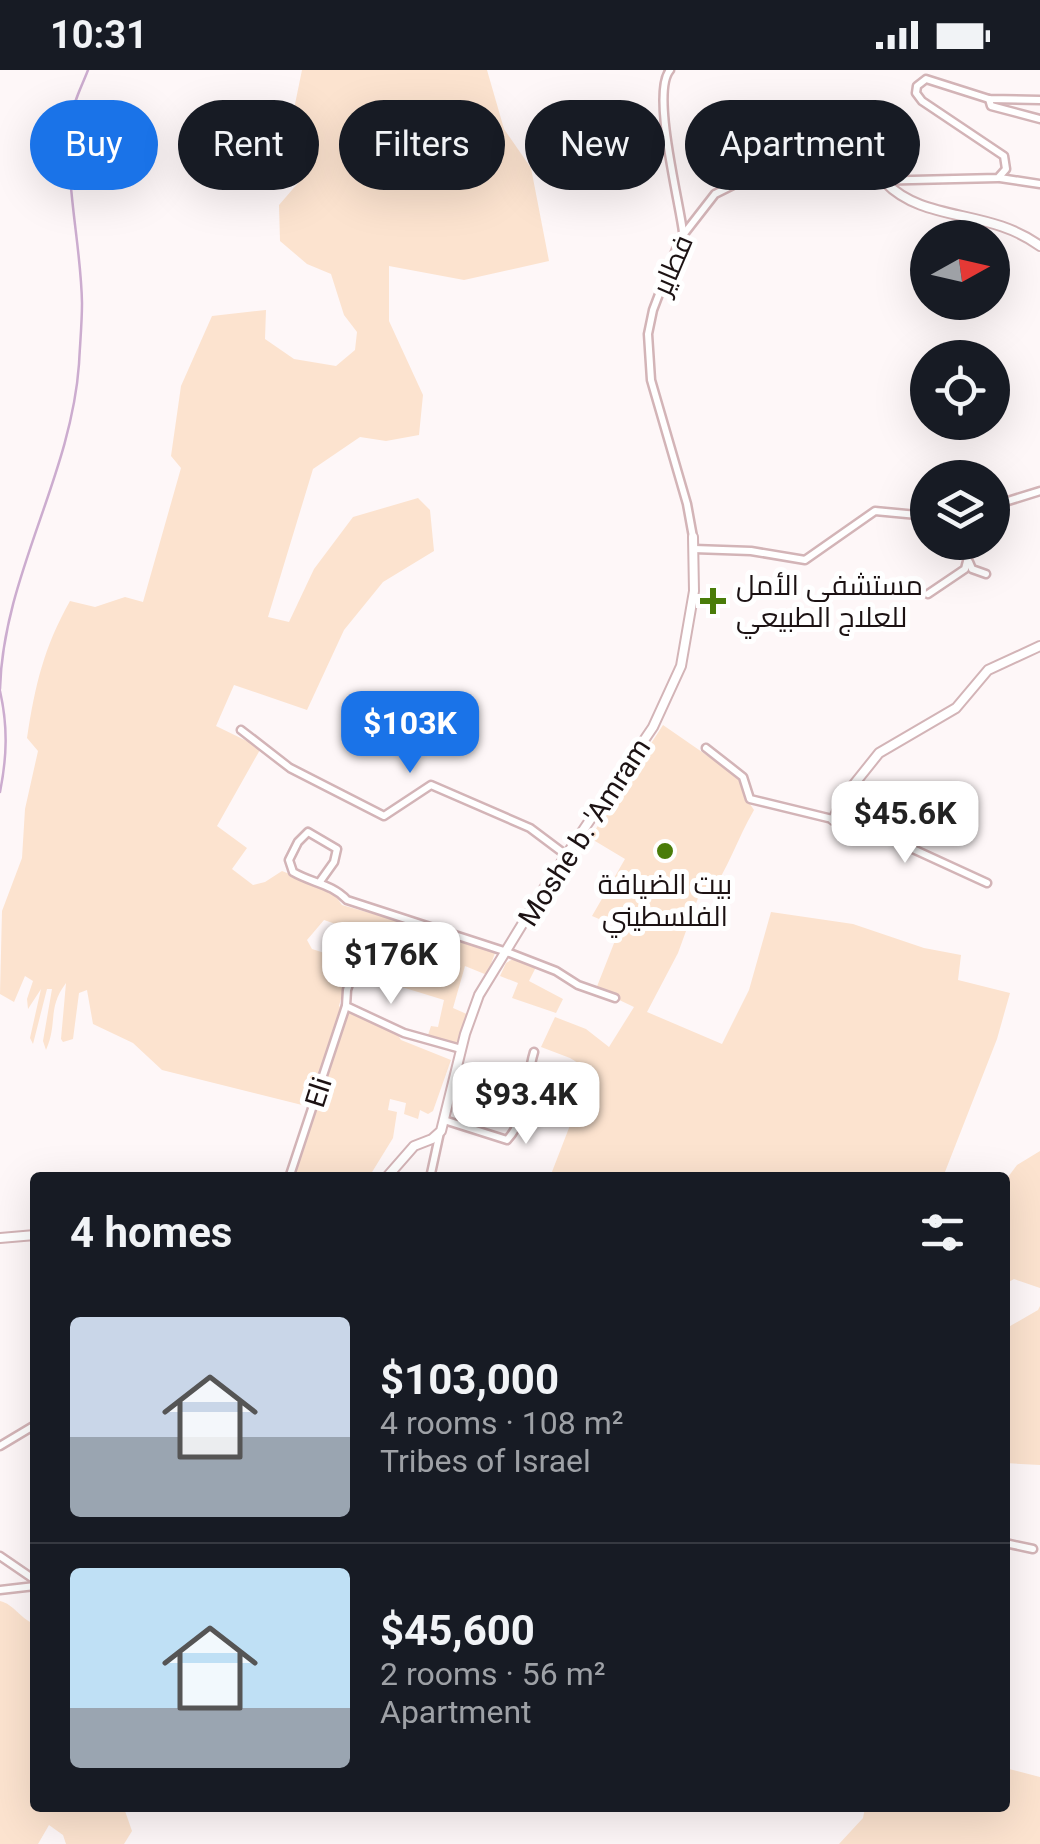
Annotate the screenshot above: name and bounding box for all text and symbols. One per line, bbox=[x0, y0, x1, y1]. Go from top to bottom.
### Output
text: 10:31 bbox=[50, 13, 148, 57]
chip: Buy bbox=[30, 100, 158, 190]
chip: Rent bbox=[178, 100, 319, 190]
chip: Filters bbox=[339, 100, 505, 190]
chip: New bbox=[525, 100, 665, 190]
chip: Apartment bbox=[685, 100, 920, 190]
north arrow bbox=[910, 220, 1010, 320]
map controls bbox=[910, 220, 1010, 560]
street label: فطاير bbox=[644, 230, 700, 302]
button: locate bbox=[910, 340, 1010, 440]
button: layers bbox=[910, 460, 1010, 560]
place label: مستشفى الأمل للعلاج الطبيعي bbox=[736, 569, 923, 639]
marker: مستشفى الأمل للعلاج الطبيعي bbox=[700, 588, 726, 614]
pin: $103K bbox=[340, 691, 480, 776]
text: $103K bbox=[363, 704, 457, 742]
street label: Moshe b. 'Amram bbox=[512, 732, 657, 932]
pin: $45.6K bbox=[824, 781, 986, 866]
text: $45.6K bbox=[853, 794, 957, 832]
marker: بيت الضيافة الفلسطيني bbox=[654, 840, 676, 862]
place label: بيت الضيافة الفلسطيني bbox=[598, 868, 732, 938]
pin: $176K bbox=[321, 922, 461, 1007]
text: $176K bbox=[344, 935, 438, 973]
pin: $93.4K bbox=[445, 1062, 607, 1147]
street label: Eli bbox=[298, 1073, 339, 1111]
text: $93.4K bbox=[474, 1075, 578, 1113]
icon: filters bbox=[915, 1205, 970, 1260]
text: 4 homes bbox=[70, 1208, 232, 1257]
text: $103,000 bbox=[380, 1355, 559, 1404]
icon: home bbox=[150, 1357, 270, 1477]
text: 4 rooms · 108 m² bbox=[380, 1404, 623, 1442]
text: Tribes of Israel bbox=[380, 1442, 591, 1480]
text: $45,600 bbox=[380, 1606, 535, 1655]
icon: home bbox=[150, 1608, 270, 1728]
text: 2 rooms · 56 m² bbox=[380, 1655, 605, 1693]
text: Apartment bbox=[380, 1693, 532, 1731]

